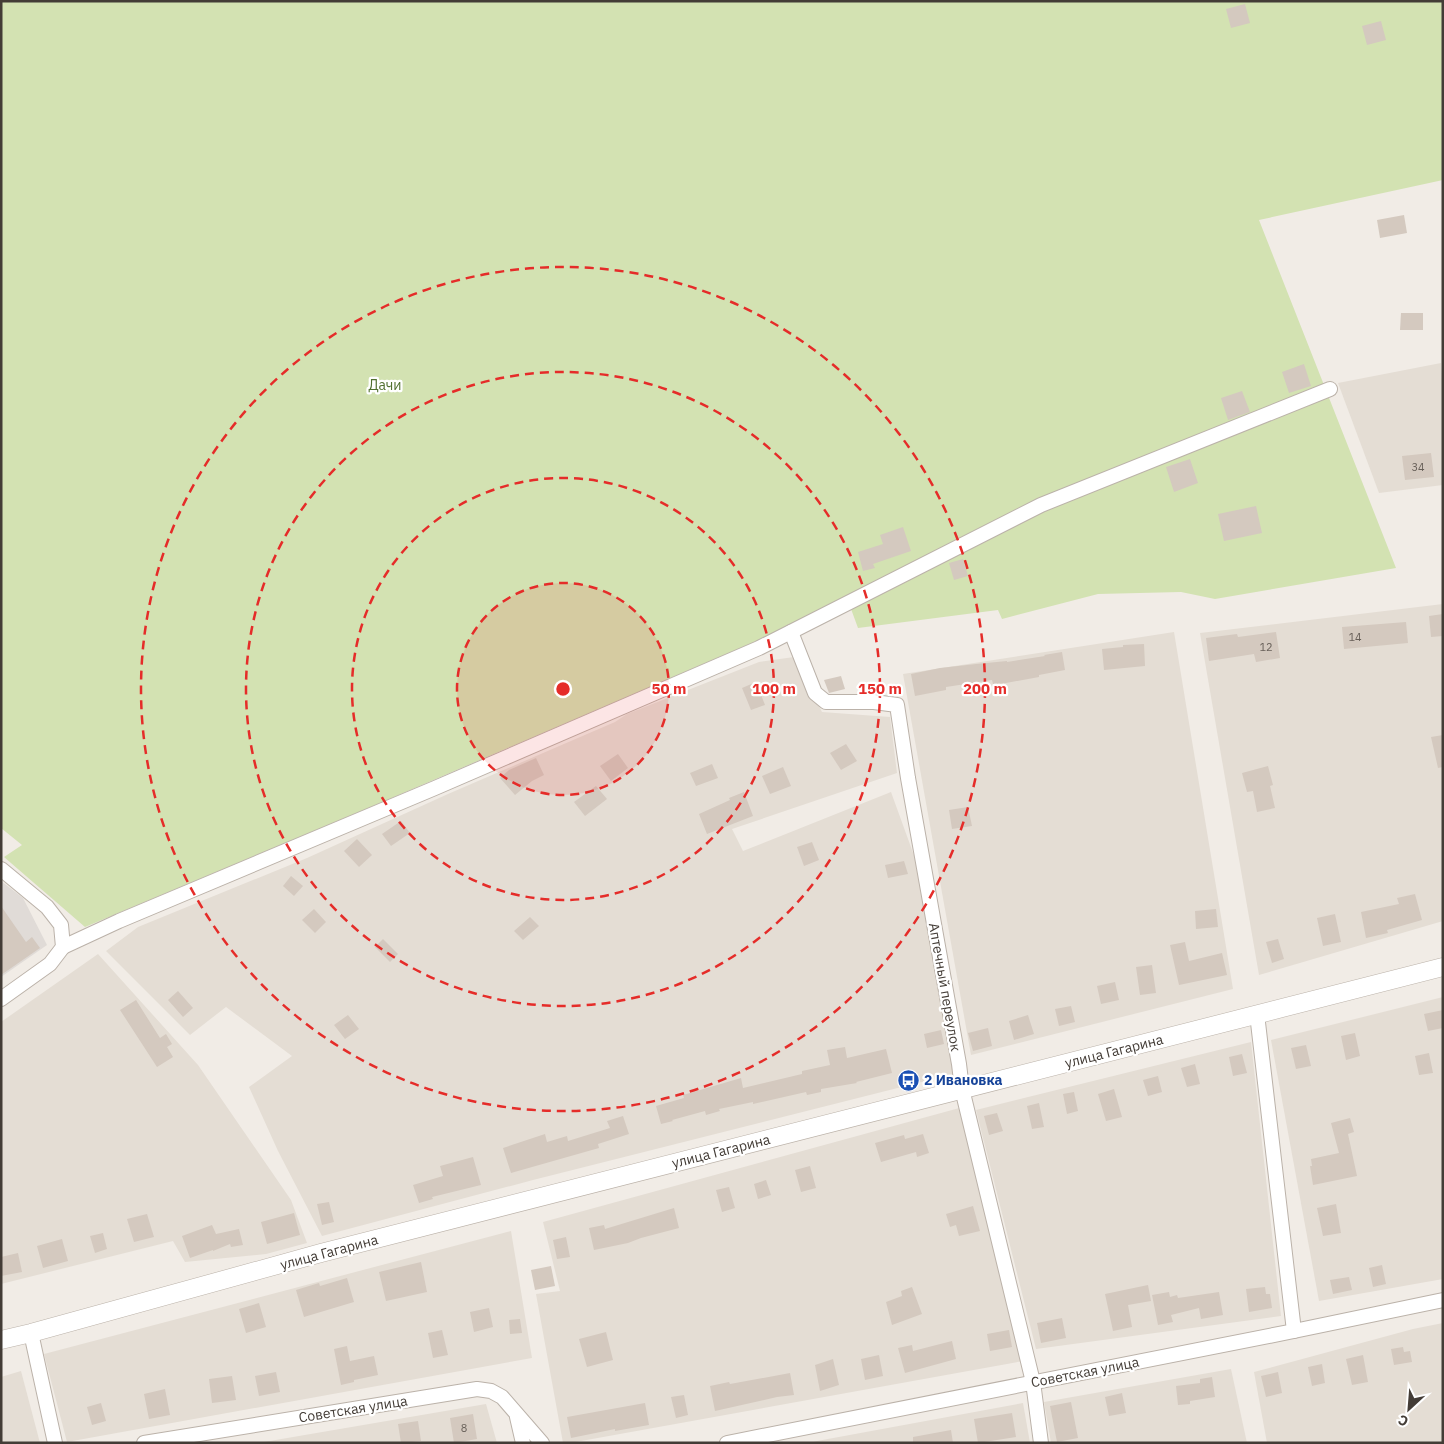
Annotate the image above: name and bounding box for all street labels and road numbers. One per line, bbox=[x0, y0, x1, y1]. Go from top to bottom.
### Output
street label: Аптечный переулок bbox=[925, 921, 965, 1053]
street label: улица Гагарина bbox=[1063, 1030, 1166, 1072]
street label: улица Гагарина bbox=[670, 1130, 773, 1172]
street label: улица Гагарина bbox=[278, 1230, 380, 1274]
street label: Советская улица bbox=[1029, 1353, 1141, 1391]
street label: Советская улица bbox=[297, 1391, 409, 1426]

